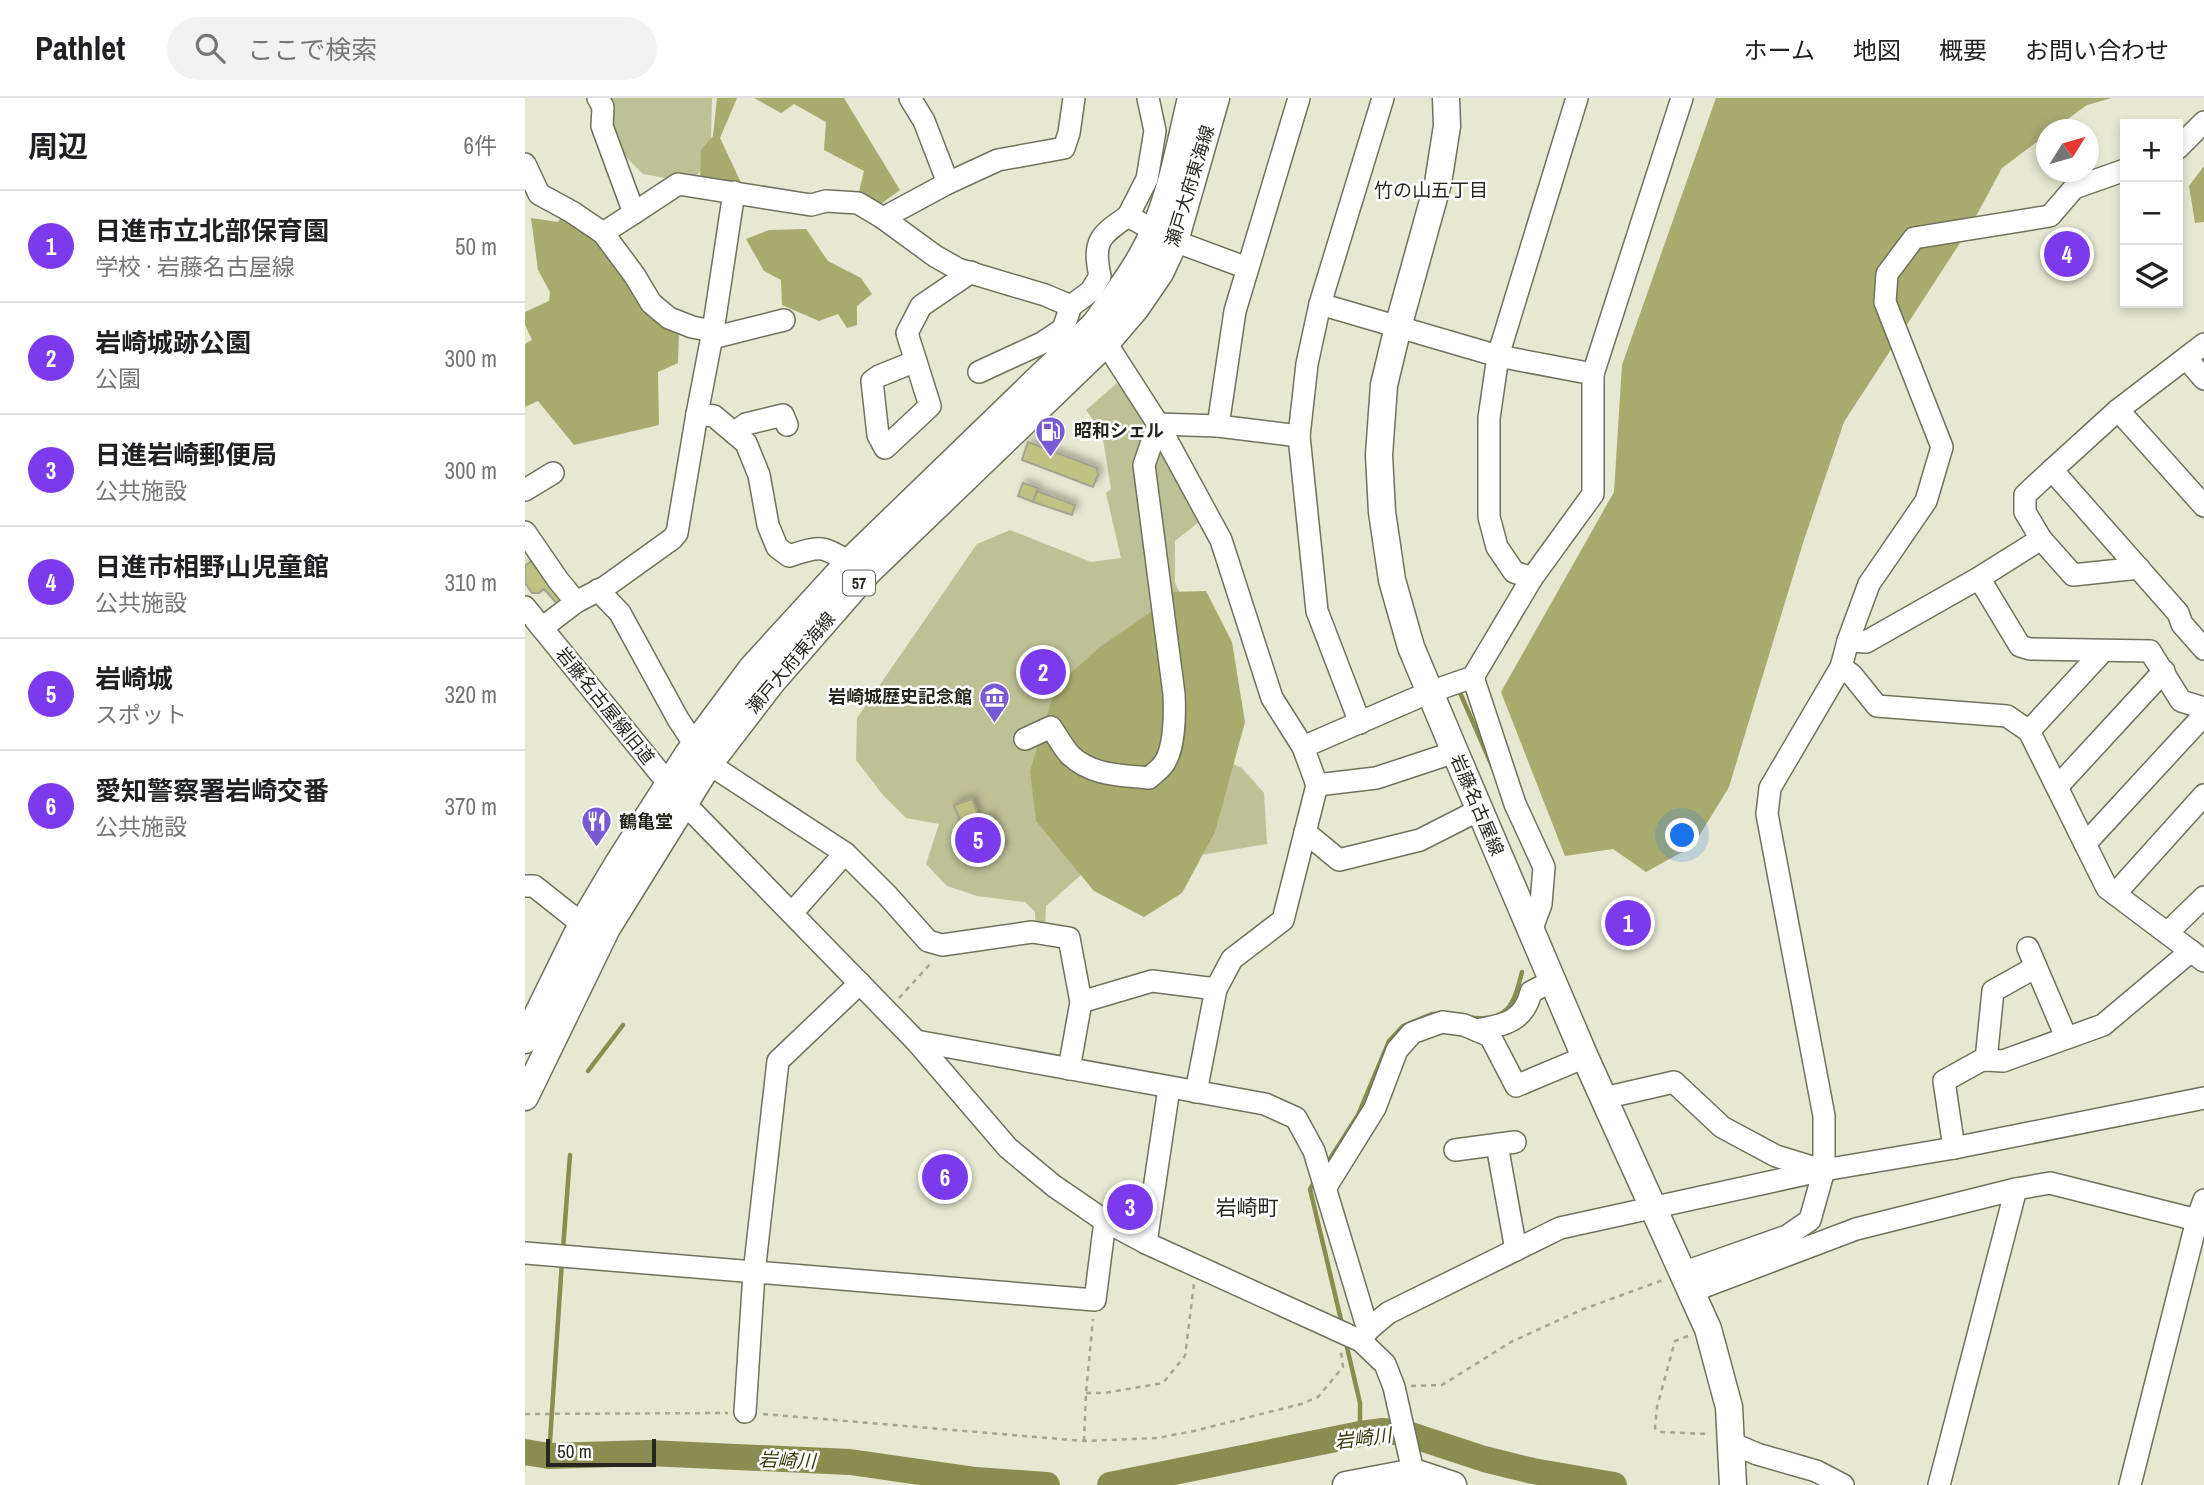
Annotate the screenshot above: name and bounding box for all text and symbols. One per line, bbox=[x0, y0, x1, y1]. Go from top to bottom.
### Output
search box bbox=[167, 17, 657, 80]
text: Pathlet bbox=[35, 26, 125, 70]
icon: search bbox=[191, 29, 229, 67]
text: ここで検索 bbox=[247, 32, 377, 67]
text: ホーム bbox=[1744, 34, 1815, 66]
text: 地図 bbox=[1853, 34, 1901, 66]
text: 概要 bbox=[1939, 34, 1987, 66]
text: お問い合わせ bbox=[2025, 34, 2169, 66]
north arrow bbox=[2036, 119, 2099, 182]
map controls bbox=[2120, 119, 2183, 308]
button: + bbox=[2120, 119, 2183, 182]
street label: 瀬戸大府東海線 bbox=[1159, 122, 1220, 250]
text: 周辺 bbox=[28, 126, 88, 166]
text: 6件 bbox=[464, 130, 497, 161]
district label: 竹の山五丁目 bbox=[1374, 177, 1488, 203]
button: − bbox=[2120, 182, 2183, 245]
text: 日進市立北部保育園 bbox=[95, 213, 329, 248]
pin: 4 bbox=[2044, 228, 2090, 280]
text: 1 bbox=[46, 231, 56, 262]
text: 50 m bbox=[455, 231, 497, 262]
button: layers bbox=[2120, 245, 2183, 308]
text: 学校 · 岩藤名古屋線 bbox=[95, 251, 295, 282]
text: 岩崎城跡公園 bbox=[95, 325, 251, 360]
text: 2 bbox=[46, 343, 56, 374]
text: 300 m bbox=[445, 343, 497, 374]
text: 公園 bbox=[95, 363, 141, 394]
fuel station icon: 昭和シェル bbox=[1034, 414, 1068, 458]
place label: 昭和シェル bbox=[1074, 418, 1164, 443]
text: 日進岩崎郵便局 bbox=[95, 437, 277, 472]
text: 3 bbox=[46, 455, 56, 486]
text: 300 m bbox=[445, 455, 497, 486]
text: 公共施設 bbox=[95, 475, 187, 506]
text: 日進市相野山児童館 bbox=[95, 549, 329, 584]
text: 4 bbox=[46, 567, 56, 598]
text: 310 m bbox=[445, 567, 497, 598]
road number: 57 bbox=[843, 570, 875, 596]
text: 公共施設 bbox=[95, 587, 187, 618]
street label: 瀬戸大府東海線 bbox=[741, 606, 841, 719]
street label: 岩藤名古屋線旧道 bbox=[550, 642, 660, 770]
pin: 2 bbox=[1020, 646, 1066, 698]
text: 岩崎城 bbox=[95, 661, 173, 696]
text: 5 bbox=[46, 679, 56, 710]
text: 320 m bbox=[445, 679, 497, 710]
museum icon: 岩崎城歴史記念館 bbox=[978, 680, 1012, 724]
place label: 岩崎城歴史記念館 bbox=[828, 684, 972, 709]
text: スポット bbox=[95, 699, 187, 730]
street label: 岩藤名古屋線 bbox=[1445, 750, 1510, 859]
text: 愛知警察署岩崎交番 bbox=[95, 773, 329, 808]
text: 6 bbox=[46, 791, 56, 822]
text: 370 m bbox=[445, 791, 497, 822]
restaurant icon: 鶴亀堂 bbox=[579, 805, 613, 849]
place label: 鶴亀堂 bbox=[619, 809, 673, 834]
text: 公共施設 bbox=[95, 811, 187, 842]
pin: 5 bbox=[955, 814, 1001, 866]
your location bbox=[1665, 818, 1699, 852]
pin: 1 bbox=[1605, 897, 1651, 949]
pin: 6 bbox=[922, 1151, 968, 1203]
pin: 3 bbox=[1107, 1181, 1153, 1233]
district label: 岩崎町 bbox=[1216, 1193, 1279, 1222]
water label: 岩崎川 bbox=[1333, 1421, 1395, 1454]
scale bar bbox=[546, 1436, 656, 1468]
text: 50 m bbox=[557, 1438, 592, 1464]
water label: 岩崎川 bbox=[758, 1446, 818, 1474]

